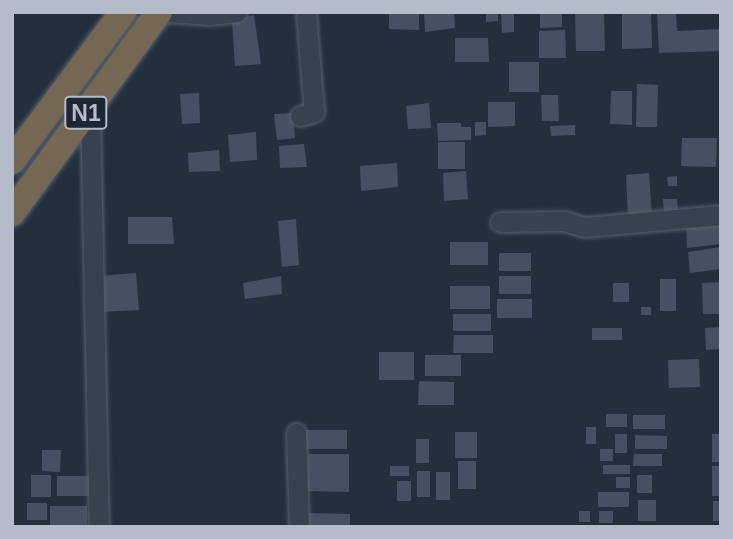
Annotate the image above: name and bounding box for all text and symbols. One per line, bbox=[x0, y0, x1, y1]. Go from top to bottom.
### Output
road number: N1 bbox=[63, 94, 109, 132]

